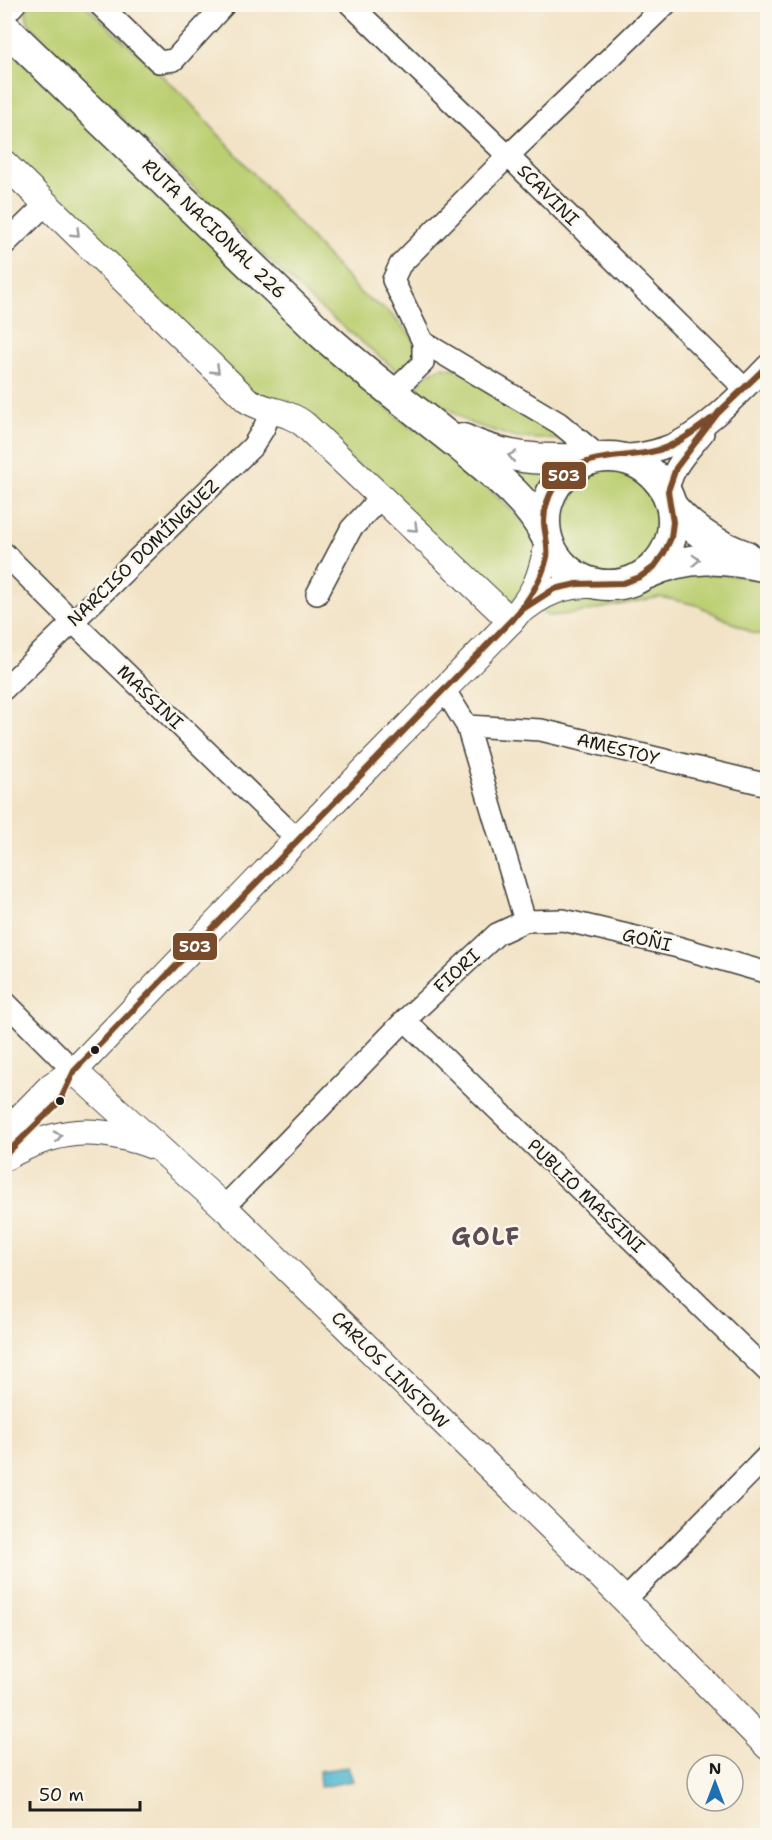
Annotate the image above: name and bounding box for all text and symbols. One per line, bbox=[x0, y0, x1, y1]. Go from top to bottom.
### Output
street label: RUTA NACIONAL 226 bbox=[137, 154, 291, 304]
street label: SCAVINI bbox=[512, 159, 584, 231]
one-way arrow bbox=[69, 226, 80, 237]
one-way arrow bbox=[208, 362, 219, 373]
one-way arrow bbox=[508, 450, 518, 463]
line badge: 503 bbox=[541, 461, 587, 490]
text: 503 bbox=[548, 465, 580, 486]
street label: NARCISO DOMÍNGUEZ bbox=[62, 474, 224, 632]
one-way arrow bbox=[407, 521, 417, 532]
one-way arrow bbox=[691, 553, 700, 566]
street label: MASSINI bbox=[112, 659, 188, 735]
street label: AMESTOY bbox=[574, 727, 662, 771]
street label: GOÑI bbox=[620, 923, 674, 957]
line badge: 503 bbox=[172, 932, 218, 961]
text: 503 bbox=[179, 936, 211, 957]
street label: FIORI bbox=[429, 944, 485, 998]
unlabelled marker bbox=[89, 1044, 101, 1056]
unlabelled marker bbox=[54, 1095, 66, 1107]
one-way arrow bbox=[53, 1130, 63, 1143]
street label: PUBLIO MASSINI bbox=[522, 1134, 650, 1258]
district label: GOLF bbox=[451, 1221, 521, 1253]
street label: CARLOS LINSTOW bbox=[326, 1306, 454, 1434]
north arrow bbox=[685, 1753, 745, 1813]
text: N bbox=[709, 1758, 721, 1779]
scale bar bbox=[30, 1774, 140, 1812]
text: 50 m bbox=[39, 1783, 84, 1807]

